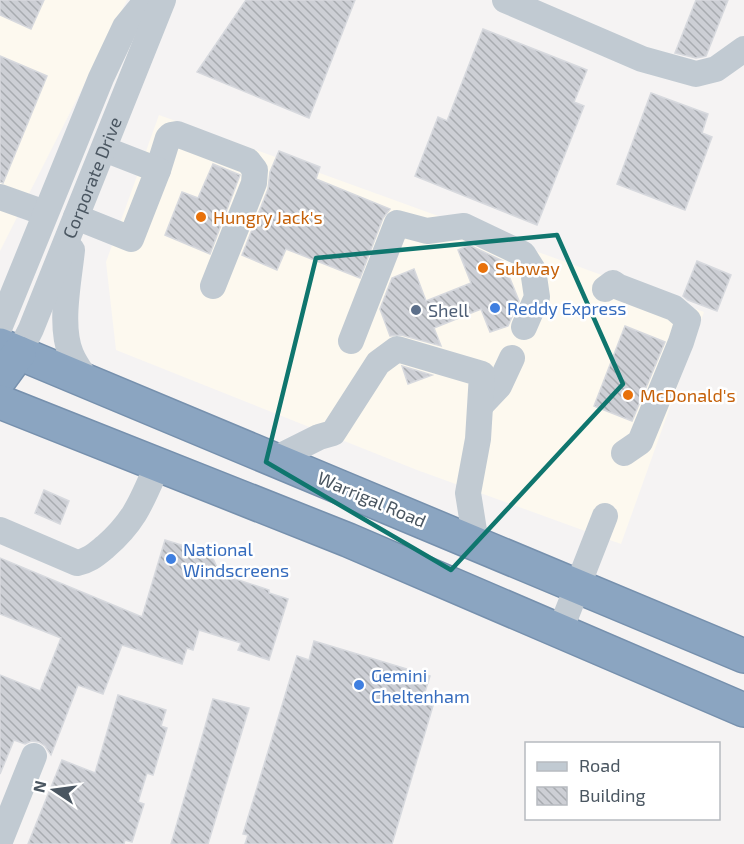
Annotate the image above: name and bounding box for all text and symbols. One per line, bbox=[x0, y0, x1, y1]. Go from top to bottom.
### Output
street label: Corporate Drive bbox=[58, 114, 126, 241]
place label: Hungry Jack's bbox=[213, 206, 323, 228]
marker: Hungry Jack's bbox=[194, 210, 208, 224]
place label: Subway bbox=[495, 257, 560, 279]
marker: Subway bbox=[476, 261, 490, 275]
place label: Reddy Express bbox=[507, 297, 626, 319]
place label: Shell bbox=[428, 299, 470, 321]
marker: Reddy Express bbox=[488, 301, 502, 315]
marker: Shell bbox=[409, 303, 423, 317]
place label: McDonald's bbox=[640, 384, 736, 406]
marker: McDonald's bbox=[621, 388, 635, 402]
street label: Warrigal Road bbox=[314, 466, 430, 532]
place label: National Windscreens bbox=[183, 538, 289, 581]
marker: National Windscreens bbox=[164, 552, 178, 566]
place label: Gemini Cheltenham bbox=[371, 664, 470, 707]
marker: Gemini Cheltenham bbox=[352, 678, 366, 692]
legend bbox=[525, 742, 720, 820]
text: Road bbox=[579, 754, 620, 776]
north arrow bbox=[24, 760, 84, 820]
text: N bbox=[28, 779, 49, 794]
text: Building bbox=[579, 784, 646, 806]

